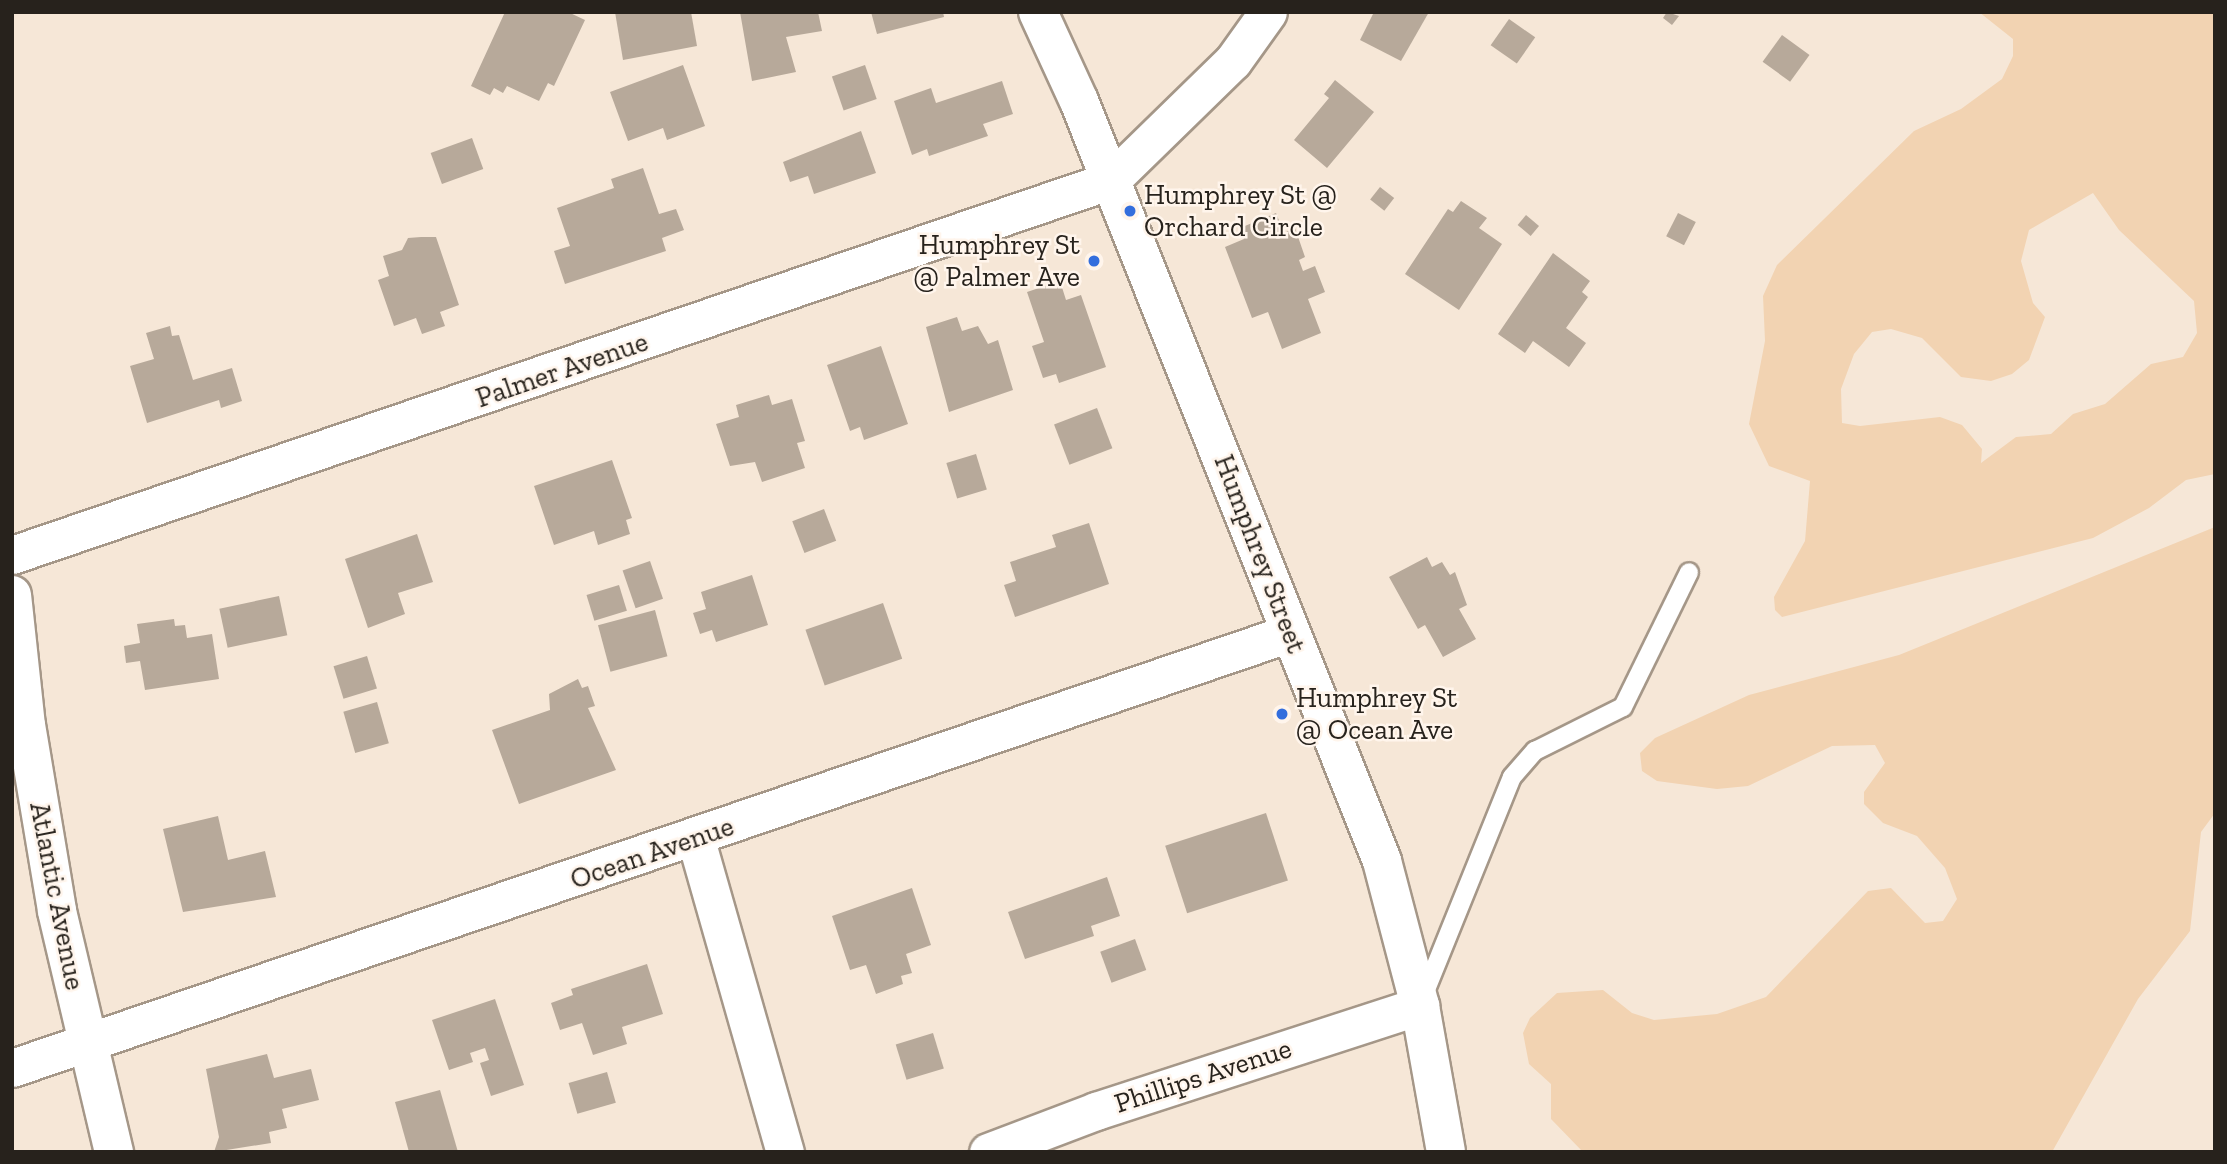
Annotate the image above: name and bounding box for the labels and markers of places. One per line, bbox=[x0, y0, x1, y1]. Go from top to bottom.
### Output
place label: Humphrey St @ Orchard Circle bbox=[1144, 178, 1338, 244]
marker: Humphrey St @ Orchard Circle bbox=[1122, 203, 1138, 219]
place label: Humphrey St @ Palmer Ave bbox=[912, 228, 1080, 294]
marker: Humphrey St @ Palmer Ave bbox=[1086, 253, 1102, 269]
place label: Humphrey St @ Ocean Ave bbox=[1296, 681, 1458, 747]
marker: Humphrey St @ Ocean Ave bbox=[1274, 706, 1290, 722]

